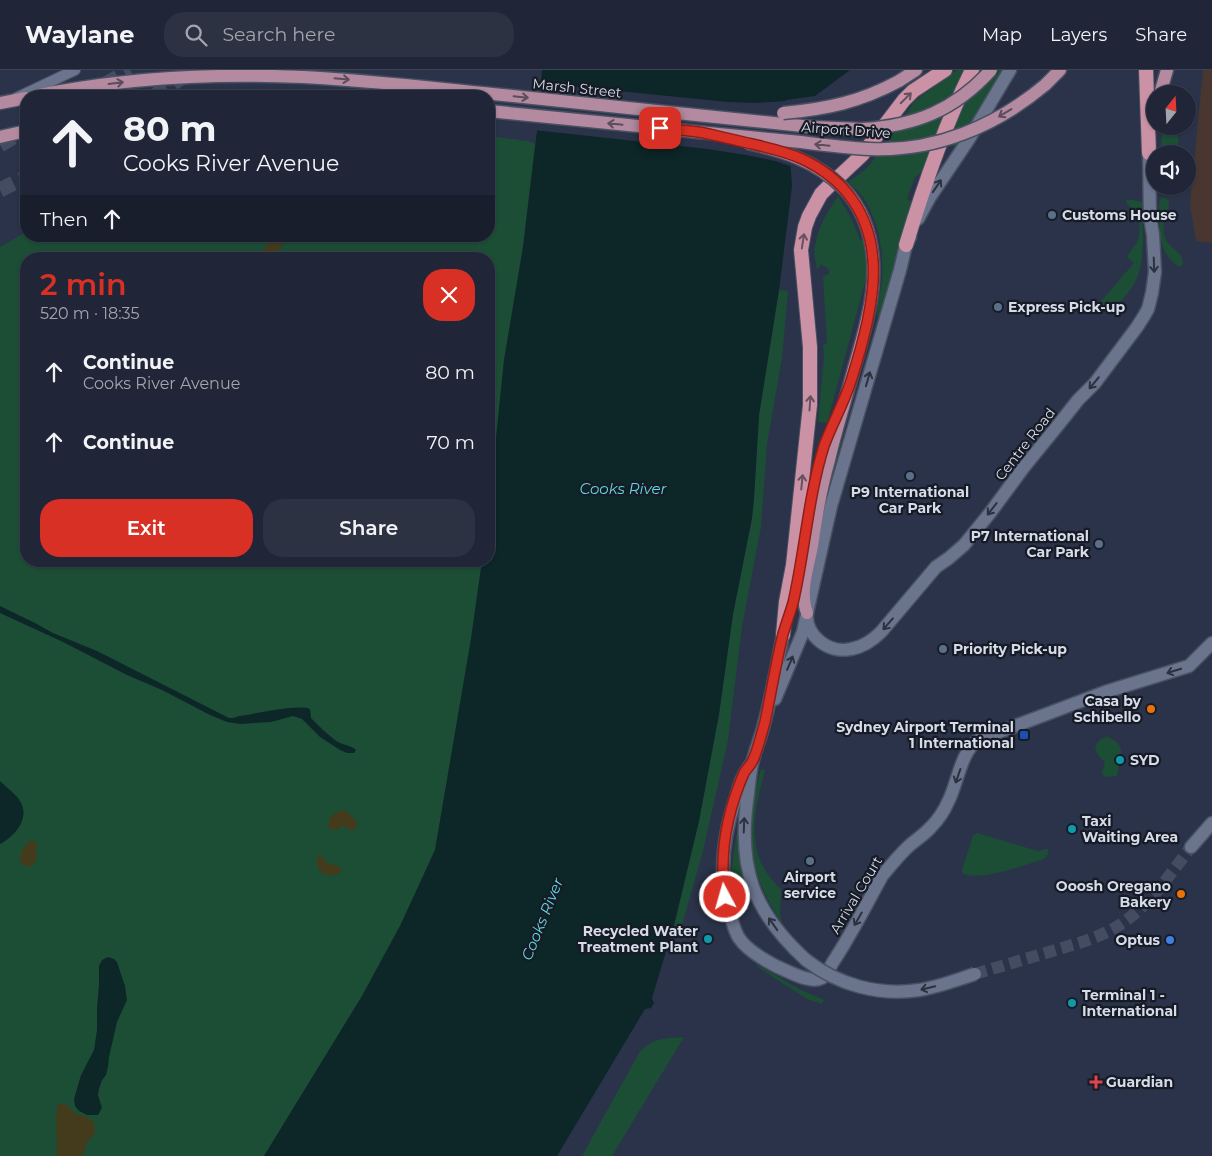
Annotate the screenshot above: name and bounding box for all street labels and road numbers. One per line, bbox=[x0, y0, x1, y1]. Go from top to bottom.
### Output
street label: Marsh Street bbox=[532, 74, 623, 102]
street label: Airport Drive bbox=[801, 118, 891, 142]
street label: Centre Road bbox=[991, 404, 1059, 484]
street label: Arrival Court bbox=[826, 853, 886, 937]

